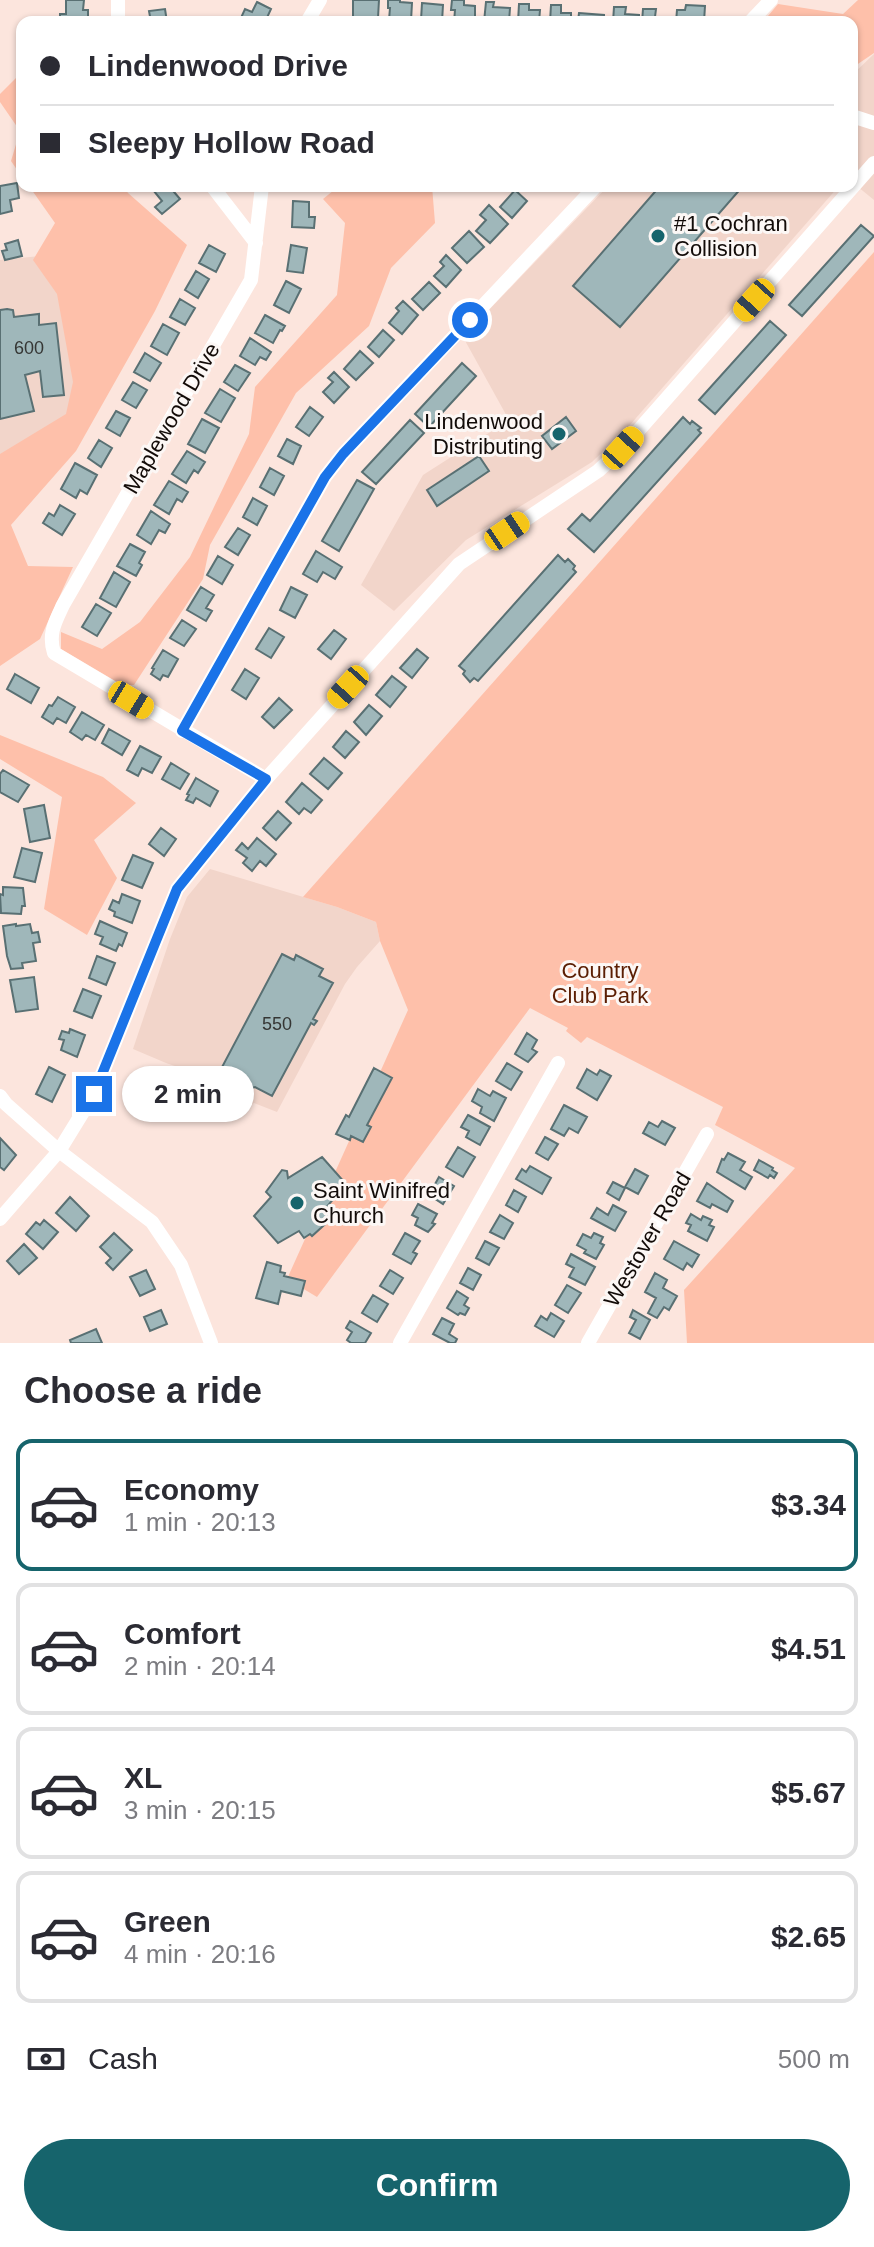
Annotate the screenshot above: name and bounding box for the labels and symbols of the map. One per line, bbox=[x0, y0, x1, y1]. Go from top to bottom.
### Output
place label: #1 Cochran Collision bbox=[674, 211, 788, 261]
marker: #1 Cochran Collision bbox=[649, 227, 667, 245]
car bbox=[729, 274, 779, 326]
route start bbox=[452, 302, 488, 338]
house number: 600 bbox=[14, 338, 44, 358]
street label: Maplewood Drive bbox=[118, 338, 225, 498]
place label: Lindenwood Distributing bbox=[424, 409, 543, 459]
car bbox=[598, 422, 648, 474]
marker: Lindenwood Distributing bbox=[550, 425, 568, 443]
car bbox=[480, 508, 534, 554]
car bbox=[323, 661, 373, 713]
car bbox=[104, 677, 158, 723]
park label: Country Club Park bbox=[552, 958, 649, 1008]
house number: 550 bbox=[262, 1014, 292, 1034]
callout: 2 min bbox=[122, 1066, 254, 1122]
route end bbox=[76, 1076, 112, 1112]
street label: Westover Road bbox=[599, 1168, 696, 1311]
place label: Saint Winifred Church bbox=[313, 1178, 450, 1228]
marker: Saint Winifred Church bbox=[288, 1194, 306, 1212]

